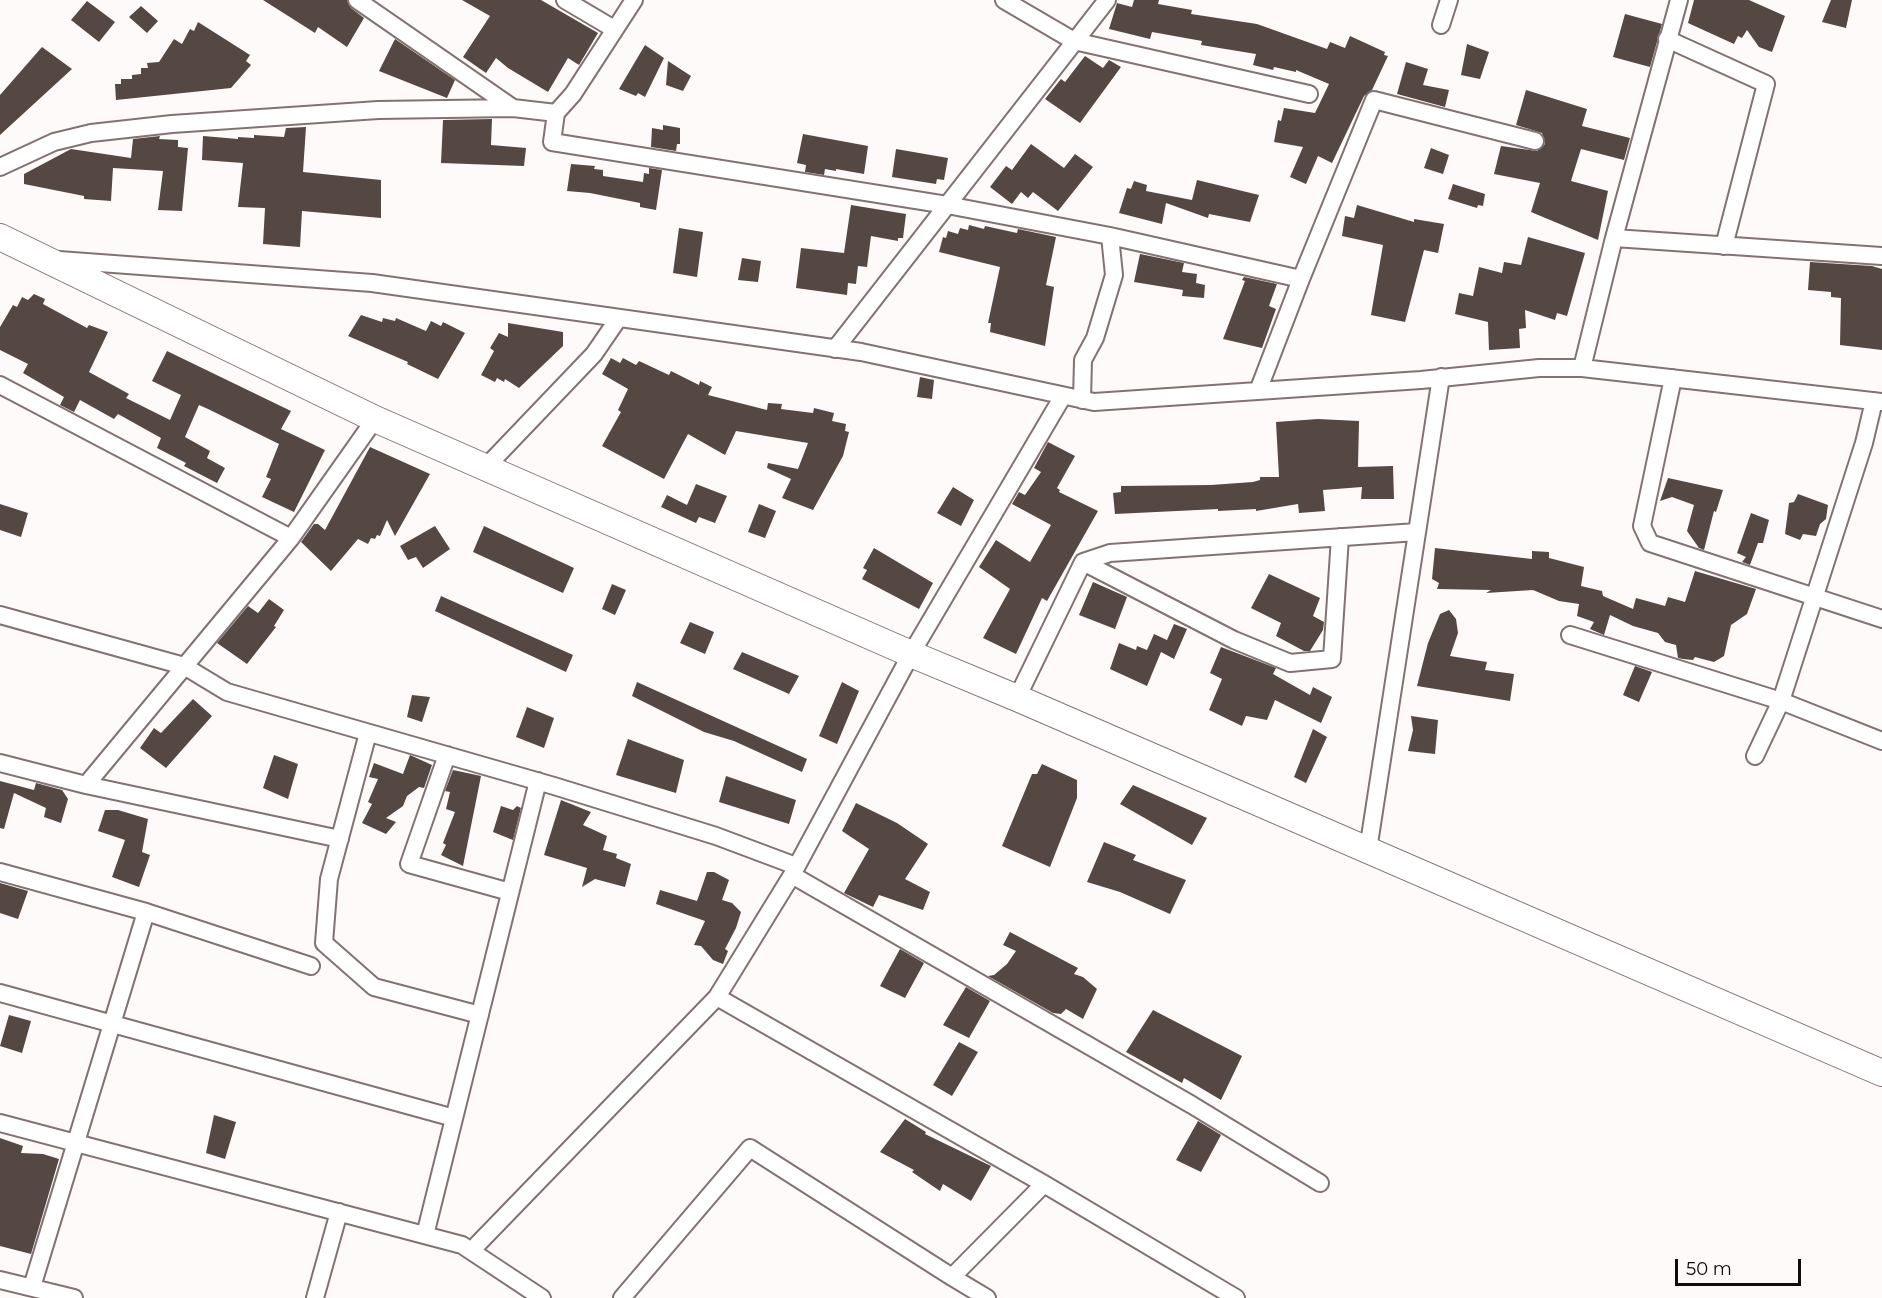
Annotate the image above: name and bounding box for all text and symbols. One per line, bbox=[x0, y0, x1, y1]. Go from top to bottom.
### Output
scale bar bbox=[1678, 1247, 1804, 1285]
text: 50 m bbox=[1686, 1258, 1732, 1280]

